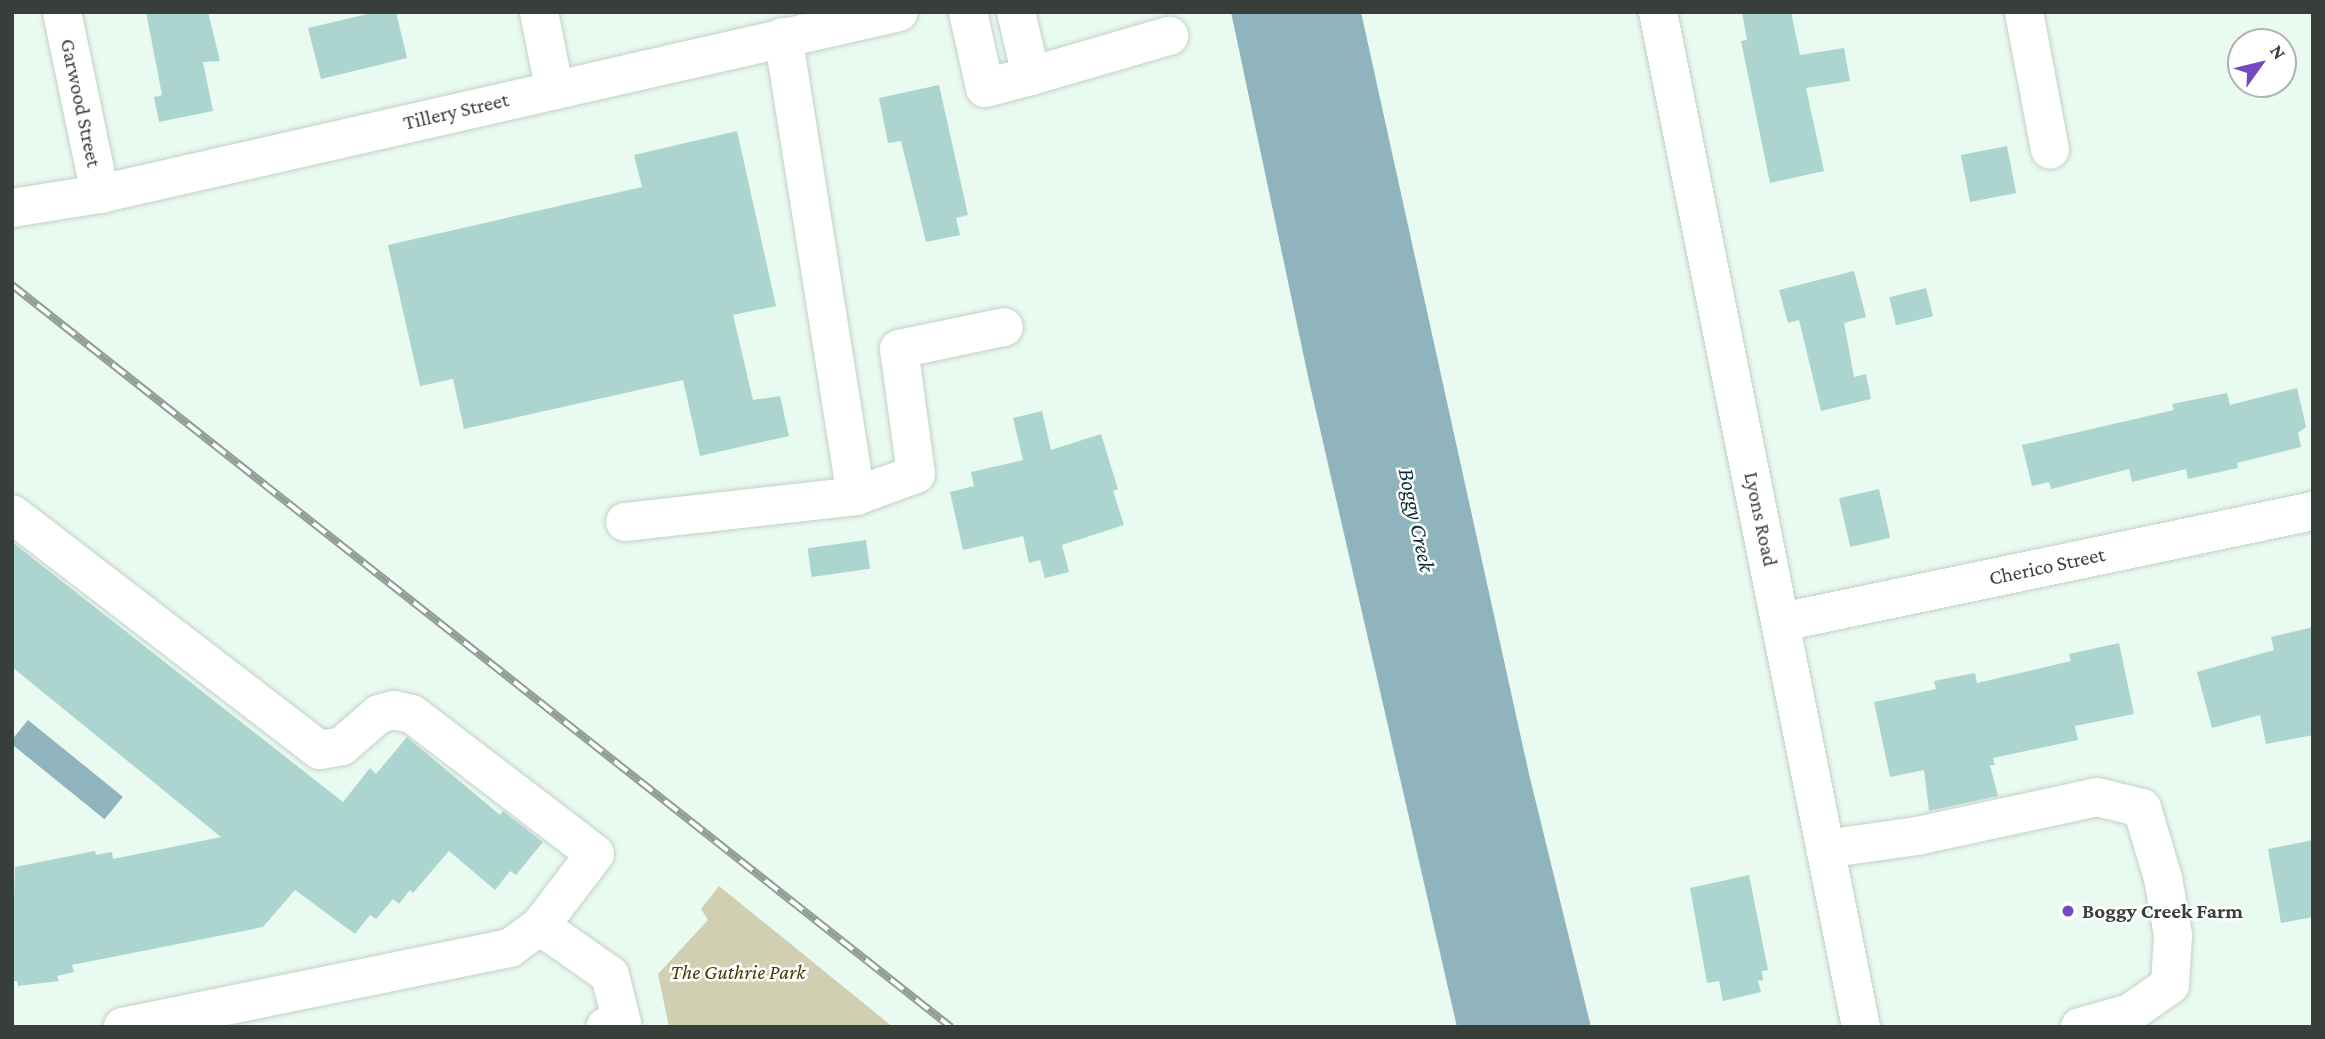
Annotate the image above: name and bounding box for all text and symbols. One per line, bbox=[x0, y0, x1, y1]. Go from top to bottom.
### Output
north arrow bbox=[2227, 28, 2297, 98]
street label: Garwood Street bbox=[55, 36, 107, 170]
text: N bbox=[2266, 41, 2290, 63]
street label: Tillery Street bbox=[401, 87, 511, 135]
water label: Boggy Creek bbox=[1393, 466, 1441, 574]
street label: Lyons Road bbox=[1739, 469, 1783, 569]
street label: Cherico Street bbox=[1987, 541, 2107, 591]
place label: Boggy Creek Farm bbox=[2082, 898, 2243, 924]
marker: Boggy Creek Farm bbox=[2060, 903, 2076, 919]
park label: The Guthrie Park bbox=[671, 959, 805, 985]

